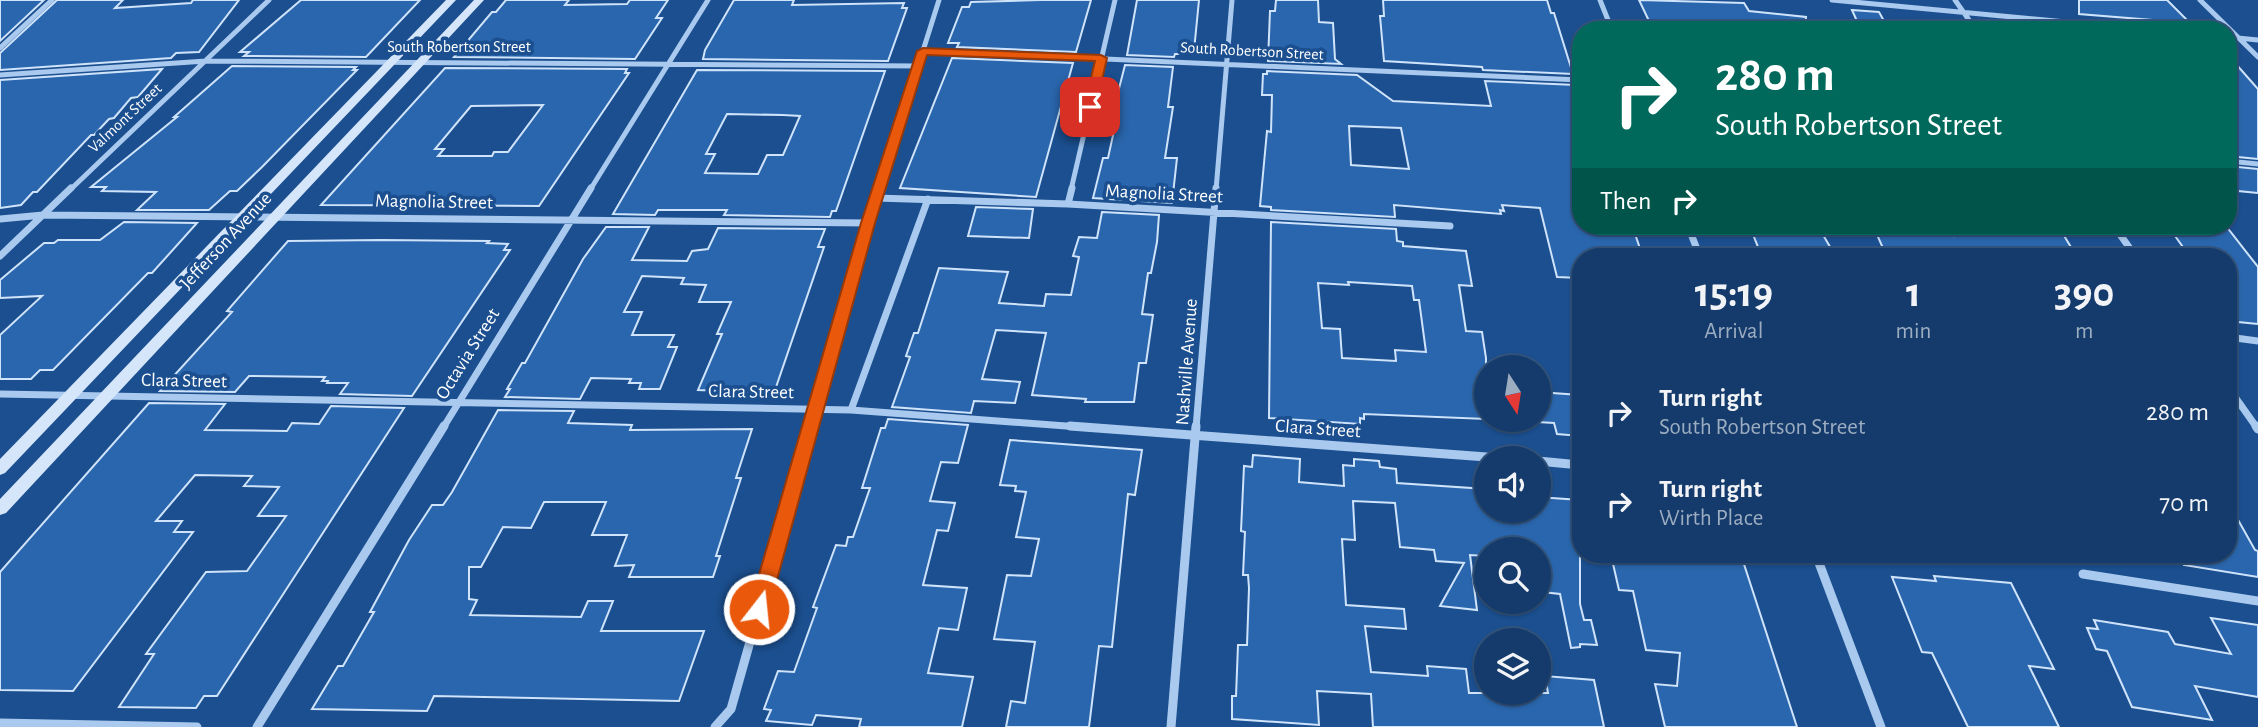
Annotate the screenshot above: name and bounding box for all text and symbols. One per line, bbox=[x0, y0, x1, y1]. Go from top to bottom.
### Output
street label: South Robertson Street bbox=[387, 39, 531, 55]
street label: South Robertson Street bbox=[1180, 39, 1324, 63]
icon: right bbox=[1600, 49, 1691, 140]
text: 280 m bbox=[1715, 51, 1835, 100]
pin bbox=[1060, 77, 1120, 137]
street label: Valmont Street bbox=[85, 80, 165, 156]
icon: arrive bbox=[1071, 88, 1109, 126]
text: South Robertson Street bbox=[1715, 109, 2002, 141]
street label: Magnolia Street bbox=[1105, 181, 1223, 207]
icon: right bbox=[1665, 182, 1703, 220]
text: Then bbox=[1600, 188, 1651, 214]
street label: Jefferson Avenue bbox=[176, 189, 276, 293]
street label: Magnolia Street bbox=[375, 191, 493, 213]
text: 15:19 bbox=[1695, 272, 1773, 314]
text: 1 bbox=[1906, 272, 1921, 314]
text: 390 bbox=[2054, 272, 2114, 314]
street label: Nashville Avenue bbox=[1173, 298, 1201, 426]
street label: Octavia Street bbox=[433, 305, 503, 403]
text: Arrival bbox=[1704, 320, 1763, 343]
text: min bbox=[1896, 320, 1931, 343]
text: m bbox=[2075, 320, 2093, 343]
north arrow bbox=[1474, 355, 1550, 432]
map controls bbox=[1474, 355, 1551, 705]
street label: Clara Street bbox=[141, 371, 227, 391]
street label: Clara Street bbox=[708, 382, 794, 402]
text: Turn right bbox=[1659, 385, 1762, 411]
icon: right bbox=[1600, 394, 1638, 432]
text: 280 m bbox=[2146, 399, 2209, 425]
text: South Robertson Street bbox=[1659, 416, 1865, 439]
street label: Clara Street bbox=[1275, 417, 1361, 441]
button: sound bbox=[1474, 446, 1551, 523]
text: Turn right bbox=[1659, 476, 1762, 502]
icon: right bbox=[1600, 485, 1638, 523]
text: 70 m bbox=[2159, 490, 2209, 516]
text: Wirth Place bbox=[1659, 507, 1763, 530]
button: search bbox=[1474, 537, 1551, 614]
position arrow bbox=[722, 572, 796, 646]
button: layers bbox=[1474, 628, 1551, 705]

